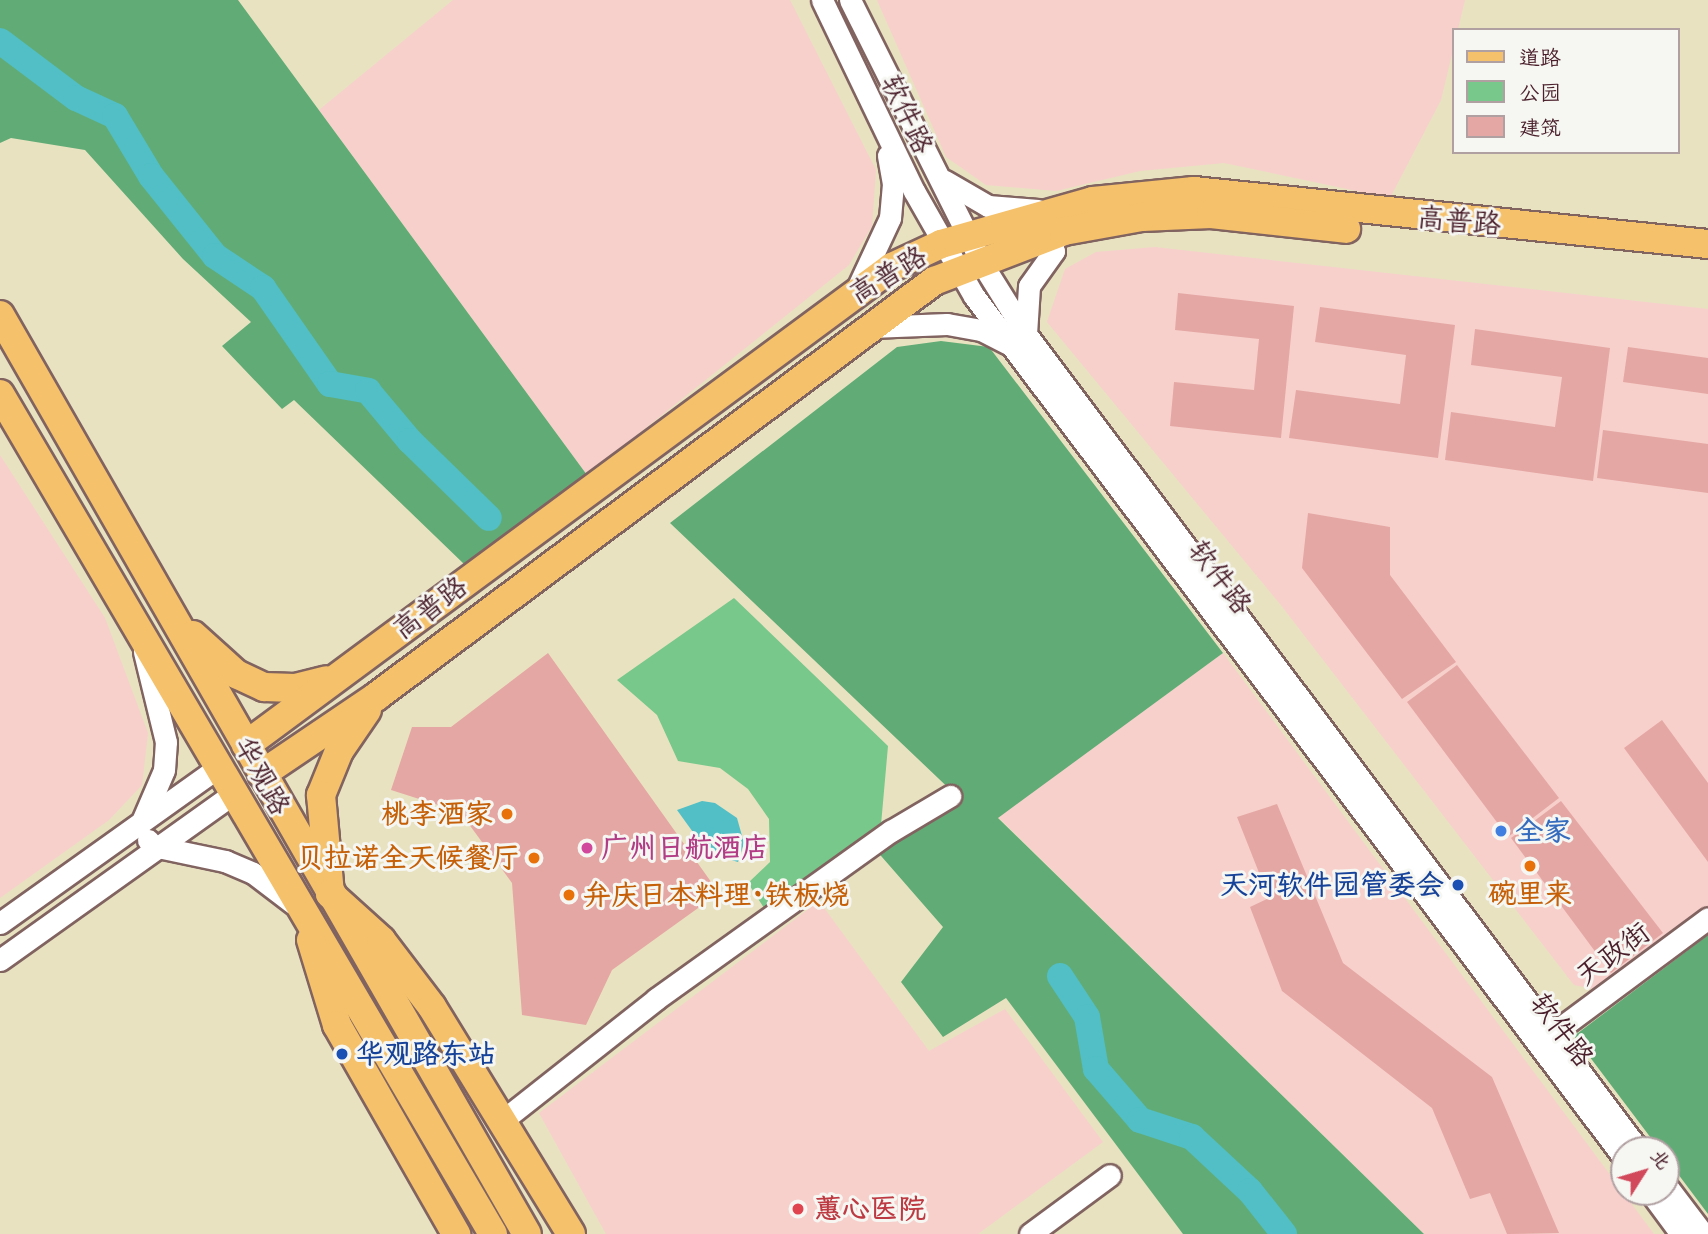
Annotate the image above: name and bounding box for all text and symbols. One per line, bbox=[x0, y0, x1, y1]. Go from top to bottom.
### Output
legend bbox=[1452, 28, 1680, 154]
text: 道路 bbox=[1519, 45, 1561, 71]
street label: 软件路 bbox=[874, 69, 940, 159]
text: 公园 bbox=[1519, 80, 1561, 106]
text: 建筑 bbox=[1519, 115, 1561, 141]
street label: 高普路 bbox=[1416, 201, 1502, 241]
street label: 高普路 bbox=[843, 239, 933, 311]
street label: 软件路 bbox=[1181, 533, 1259, 621]
street label: 高普路 bbox=[386, 569, 474, 647]
street label: 华观路 bbox=[227, 731, 297, 821]
place label: 桃李酒家 bbox=[381, 797, 493, 831]
marker: 桃李酒家 bbox=[499, 806, 515, 822]
place label: 全家 bbox=[1515, 814, 1571, 848]
marker: 全家 bbox=[1493, 823, 1509, 839]
place label: 广州日航酒店 bbox=[601, 831, 769, 865]
marker: 广州日航酒店 bbox=[579, 840, 595, 856]
place label: 贝拉诺全天候餐厅 bbox=[296, 841, 520, 875]
marker: 贝拉诺全天候餐厅 bbox=[526, 850, 542, 866]
marker: 碗里来 bbox=[1522, 858, 1538, 874]
place label: 天河软件园管委会 bbox=[1220, 868, 1444, 902]
marker: 天河软件园管委会 bbox=[1450, 877, 1466, 893]
place label: 碗里来 bbox=[1488, 877, 1572, 911]
place label: 弁庆日本料理･铁板烧 bbox=[583, 878, 849, 912]
marker: 弁庆日本料理･铁板烧 bbox=[561, 887, 577, 903]
street label: 天政街 bbox=[1569, 915, 1657, 993]
street label: 软件路 bbox=[1523, 986, 1601, 1074]
place label: 华观路东站 bbox=[356, 1037, 496, 1071]
marker: 华观路东站 bbox=[334, 1046, 350, 1062]
north arrow bbox=[1610, 1136, 1680, 1206]
text: 北 bbox=[1645, 1145, 1675, 1174]
place label: 蕙心医院 bbox=[814, 1192, 926, 1226]
marker: 蕙心医院 bbox=[788, 1199, 808, 1219]

